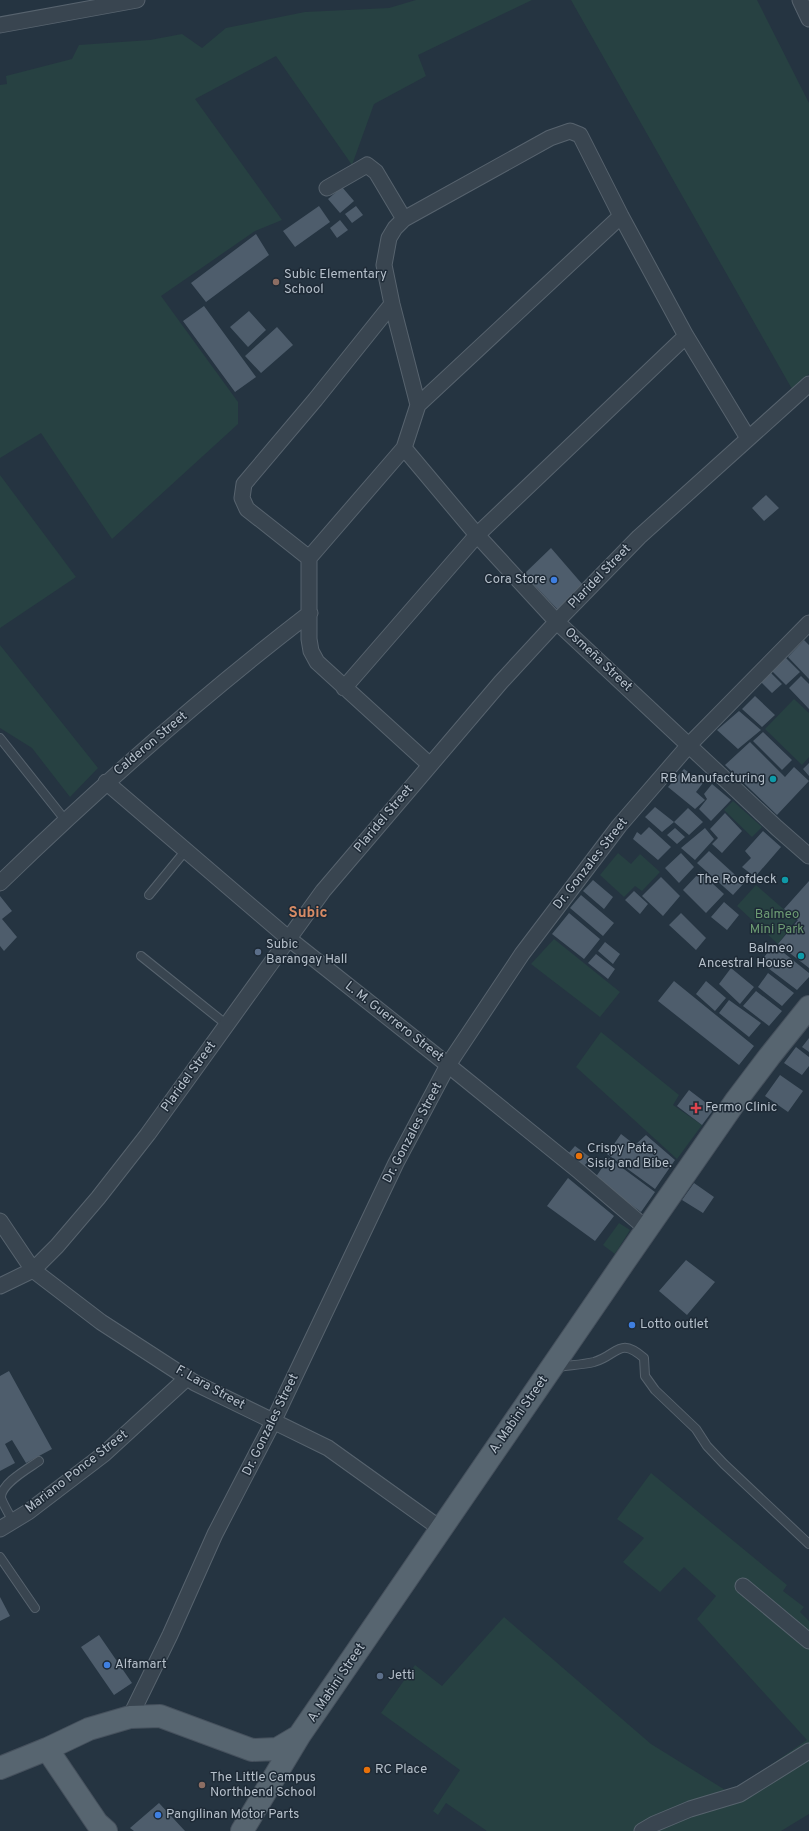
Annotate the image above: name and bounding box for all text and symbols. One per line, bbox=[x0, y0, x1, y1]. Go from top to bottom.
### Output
place label: Subic Elementary School bbox=[284, 267, 387, 298]
marker: Subic Elementary School bbox=[271, 277, 281, 287]
street label: Plaridel Street bbox=[565, 541, 635, 613]
place label: Cora Store bbox=[484, 572, 546, 588]
marker: Cora Store bbox=[549, 575, 559, 585]
street label: Osmeña Street bbox=[561, 625, 635, 695]
street label: Calderon Street bbox=[111, 709, 191, 779]
place label: RB Manufacturing bbox=[660, 771, 765, 787]
marker: RB Manufacturing bbox=[768, 774, 778, 784]
street label: Plaridel Street bbox=[351, 782, 417, 856]
street label: Dr. Gonzales Street bbox=[550, 815, 632, 913]
place label: The Roofdeck bbox=[697, 872, 777, 888]
marker: The Roofdeck bbox=[780, 875, 790, 885]
district label: Subic bbox=[288, 904, 328, 923]
park label: Balmeo Mini Park bbox=[750, 907, 804, 938]
place label: Subic Barangay Hall bbox=[266, 937, 347, 968]
place label: Balmeo Ancestral House bbox=[698, 941, 793, 972]
marker: Subic Barangay Hall bbox=[253, 947, 263, 957]
marker: Balmeo Ancestral House bbox=[796, 951, 806, 961]
street label: L. M. Guerrero Street bbox=[342, 979, 447, 1066]
street label: Plaridel Street bbox=[158, 1038, 220, 1115]
street label: Dr. Gonzales Street bbox=[380, 1080, 446, 1186]
place label: Fermo Clinic bbox=[705, 1100, 777, 1116]
marker: Fermo Clinic bbox=[690, 1102, 702, 1114]
place label: Crispy Pata, Sisig and Bibe. bbox=[587, 1141, 672, 1172]
marker: Crispy Pata, Sisig and Bibe. bbox=[574, 1151, 584, 1161]
place label: Lotto outlet bbox=[640, 1317, 709, 1333]
marker: Lotto outlet bbox=[627, 1320, 637, 1330]
street label: F. Lara Street bbox=[173, 1362, 248, 1414]
street label: Dr. Gonzales Street bbox=[239, 1371, 303, 1479]
street label: A. Mabini Street bbox=[486, 1373, 552, 1457]
street label: Mariano Ponce Street bbox=[23, 1427, 131, 1517]
street label: A. Mabini Street bbox=[305, 1640, 369, 1726]
place label: Alfamart bbox=[115, 1657, 167, 1673]
marker: Alfamart bbox=[102, 1660, 112, 1670]
place label: Jetti bbox=[388, 1668, 415, 1684]
marker: Jetti bbox=[375, 1671, 385, 1681]
place label: RC Place bbox=[375, 1762, 427, 1778]
marker: RC Place bbox=[362, 1765, 372, 1775]
place label: The Little Campus Northbend School bbox=[210, 1770, 316, 1801]
marker: The Little Campus Northbend School bbox=[197, 1780, 207, 1790]
place label: Pangilinan Motor Parts bbox=[166, 1807, 299, 1823]
marker: Pangilinan Motor Parts bbox=[153, 1810, 163, 1820]

